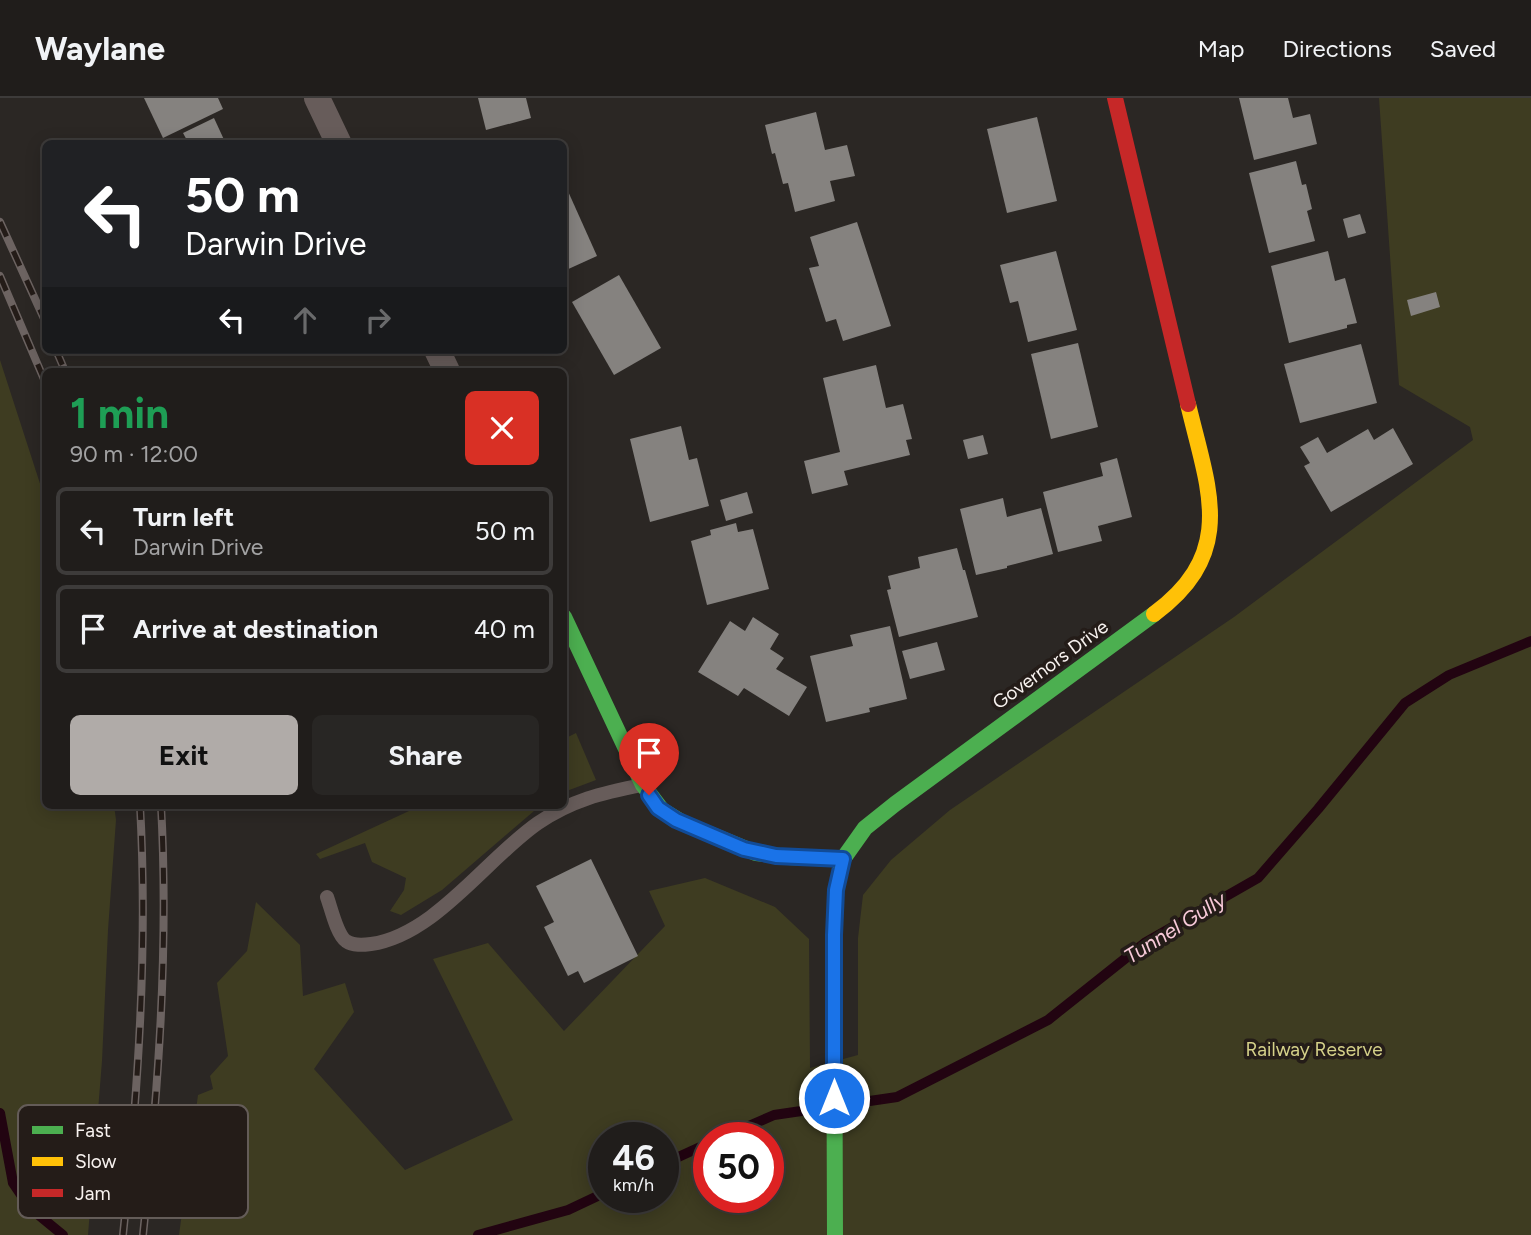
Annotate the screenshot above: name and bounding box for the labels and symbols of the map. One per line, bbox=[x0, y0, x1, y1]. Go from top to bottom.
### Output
street label: Governors Drive bbox=[988, 615, 1113, 714]
pin bbox=[619, 723, 679, 795]
water label: Tunnel Gully bbox=[1119, 886, 1231, 969]
park label: Railway Reserve bbox=[1245, 1038, 1383, 1061]
position arrow bbox=[797, 1061, 871, 1135]
legend bbox=[18, 1105, 248, 1218]
text: Fast bbox=[75, 1119, 111, 1142]
speed limit sign: 50 bbox=[693, 1122, 784, 1213]
text: Slow bbox=[75, 1150, 117, 1173]
text: Jam bbox=[75, 1182, 111, 1205]

